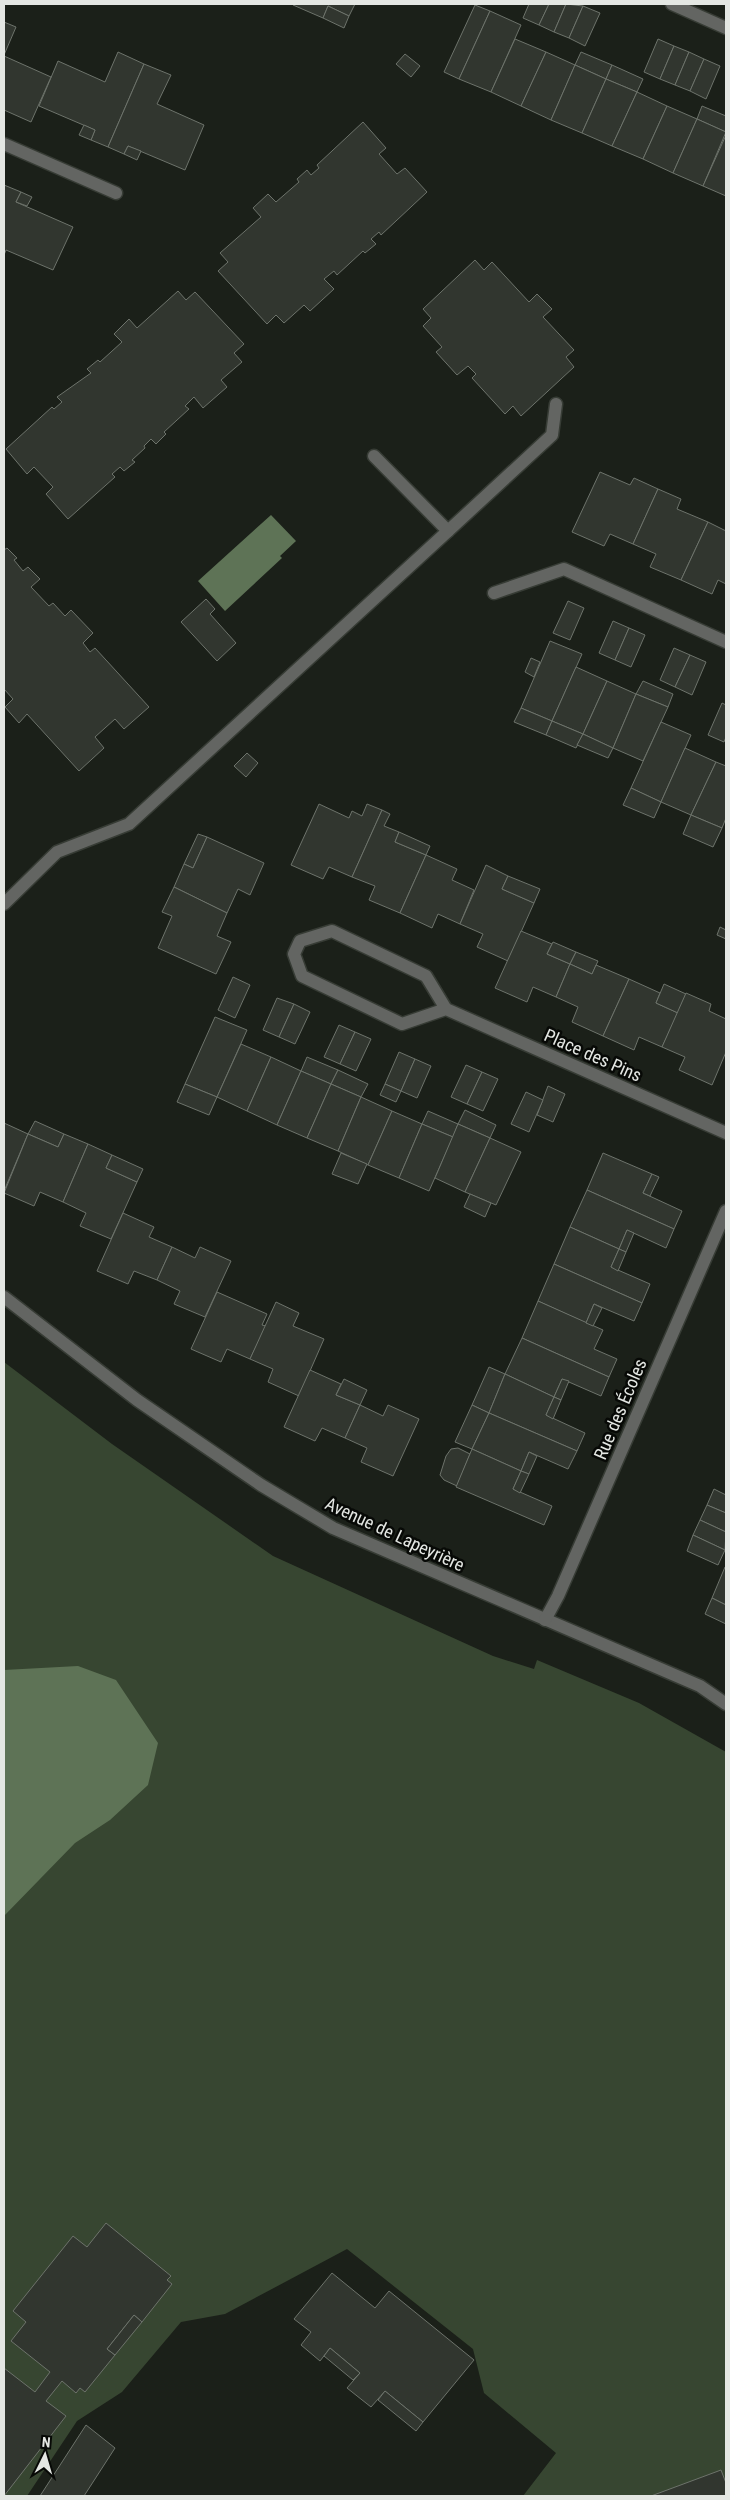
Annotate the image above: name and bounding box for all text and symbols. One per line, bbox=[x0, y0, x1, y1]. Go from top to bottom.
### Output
street label: Place des Pins bbox=[541, 1024, 645, 1086]
street label: Rue des Écoles bbox=[589, 1355, 651, 1463]
street label: Avenue de Lapeyrière bbox=[322, 1493, 468, 1575]
north arrow bbox=[20, 2430, 70, 2480]
text: N bbox=[41, 2434, 51, 2450]

